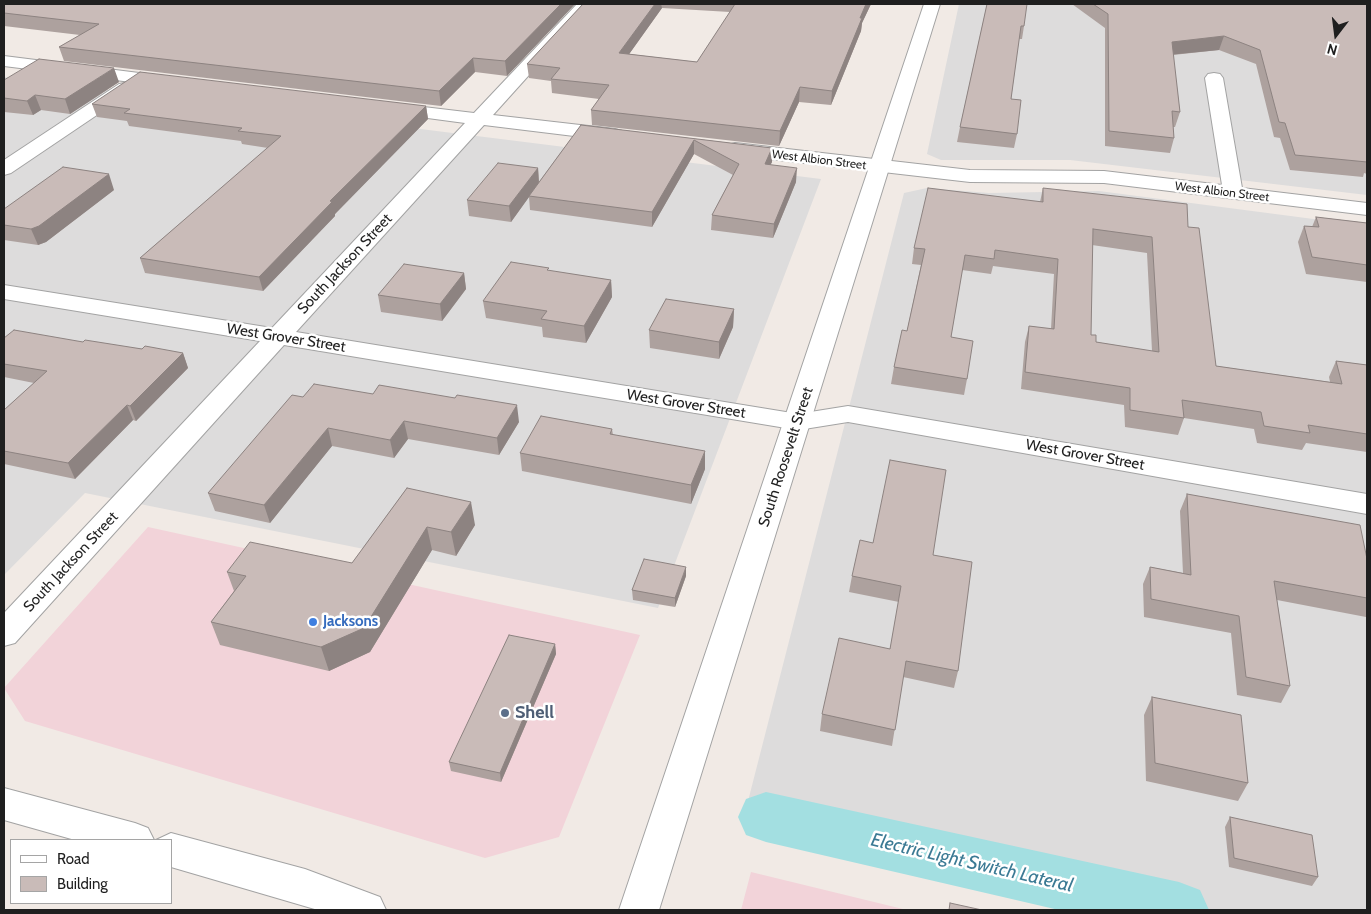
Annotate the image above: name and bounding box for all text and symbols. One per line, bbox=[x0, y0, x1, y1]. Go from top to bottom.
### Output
north arrow bbox=[1311, 10, 1361, 60]
text: N bbox=[1325, 40, 1339, 59]
street label: West Albion Street bbox=[771, 147, 867, 173]
street label: West Albion Street bbox=[1174, 179, 1270, 205]
street label: South Jackson Street bbox=[294, 210, 396, 318]
street label: West Grover Street bbox=[225, 320, 347, 356]
street label: South Roosevelt Street bbox=[755, 385, 817, 529]
street label: West Grover Street bbox=[625, 386, 747, 422]
street label: West Grover Street bbox=[1024, 436, 1146, 474]
street label: South Jackson Street bbox=[20, 508, 122, 616]
place label: Jacksons bbox=[323, 613, 378, 631]
marker: Jacksons bbox=[307, 616, 319, 628]
place label: Shell bbox=[515, 702, 554, 724]
marker: Shell bbox=[499, 707, 511, 719]
water label: Electric Light Switch Lateral bbox=[869, 829, 1075, 897]
legend bbox=[10, 839, 172, 904]
text: Road bbox=[57, 850, 90, 868]
text: Building bbox=[57, 875, 108, 893]

